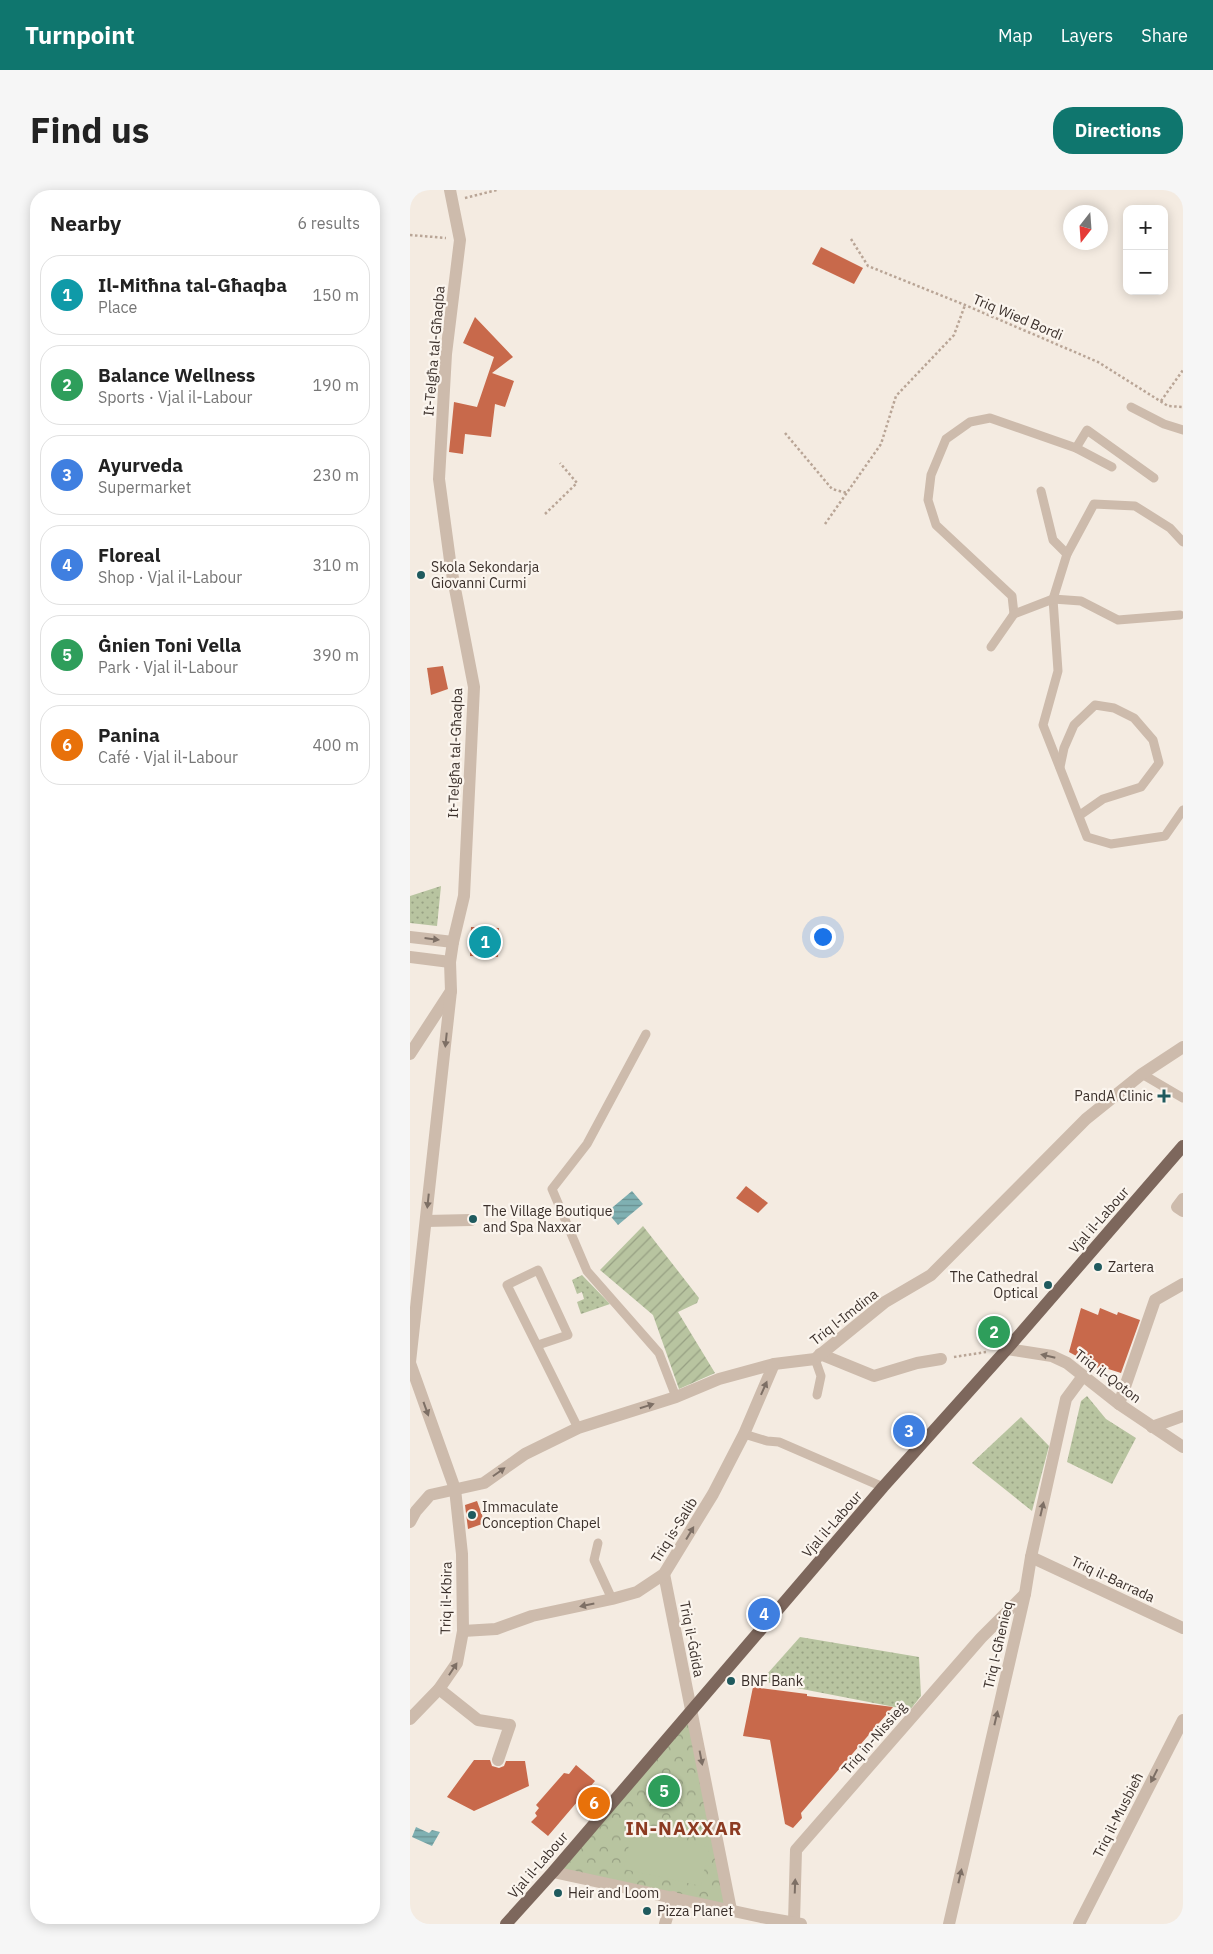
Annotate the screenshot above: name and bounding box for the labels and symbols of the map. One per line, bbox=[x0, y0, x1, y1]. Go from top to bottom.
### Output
north arrow bbox=[1063, 205, 1108, 250]
street label: It-Telgħa tal-Għaqba bbox=[419, 285, 449, 417]
street label: Triq Wied Bordi bbox=[970, 290, 1066, 344]
place label: Skola Sekondarja Giovanni Curmi bbox=[431, 558, 540, 592]
marker: Skola Sekondarja Giovanni Curmi bbox=[415, 569, 427, 581]
street label: It-Telgħa tal-Għaqba bbox=[444, 687, 466, 819]
pin: 1 bbox=[469, 923, 501, 961]
your location bbox=[810, 924, 836, 950]
one-way arrow bbox=[424, 935, 440, 943]
one-way arrow bbox=[442, 1032, 450, 1048]
place label: PandA Clinic bbox=[1074, 1087, 1153, 1105]
marker: PandA Clinic bbox=[1157, 1089, 1171, 1103]
street label: Vjal il-Labour bbox=[1065, 1183, 1133, 1257]
one-way arrow bbox=[424, 1193, 432, 1209]
place label: The Village Boutique and Spa Naxxar bbox=[483, 1202, 613, 1236]
marker: The Village Boutique and Spa Naxxar bbox=[467, 1213, 479, 1225]
place label: Zartera bbox=[1108, 1258, 1154, 1276]
marker: Zartera bbox=[1092, 1261, 1104, 1273]
place label: The Cathedral Optical bbox=[950, 1268, 1038, 1302]
marker: The Cathedral Optical bbox=[1042, 1279, 1054, 1291]
street label: Triq l-Imdina bbox=[806, 1285, 882, 1349]
pin: 2 bbox=[978, 1313, 1010, 1351]
street label: Triq il-Qoton bbox=[1071, 1345, 1145, 1407]
one-way arrow bbox=[1040, 1352, 1055, 1360]
one-way arrow bbox=[760, 1381, 768, 1395]
one-way arrow bbox=[423, 1402, 430, 1417]
one-way arrow bbox=[640, 1402, 655, 1410]
pin: 3 bbox=[893, 1412, 925, 1450]
one-way arrow bbox=[493, 1467, 506, 1477]
street label: Vjal il-Labour bbox=[798, 1487, 866, 1561]
street label: Triq is-Salib bbox=[647, 1494, 701, 1566]
place label: Immaculate Conception Chapel bbox=[482, 1498, 601, 1532]
one-way arrow bbox=[1038, 1501, 1046, 1517]
marker: Immaculate Conception Chapel bbox=[466, 1509, 478, 1521]
one-way arrow bbox=[685, 1526, 694, 1539]
street label: Triq il-Barrada bbox=[1068, 1552, 1158, 1606]
street label: Triq il-Kbira bbox=[436, 1561, 456, 1635]
pin: 4 bbox=[748, 1595, 780, 1633]
street label: Triq il-Ġdida bbox=[676, 1599, 708, 1679]
street label: Triq l-Għenieq bbox=[979, 1599, 1017, 1691]
one-way arrow bbox=[579, 1601, 595, 1609]
one-way arrow bbox=[448, 1662, 457, 1676]
place label: BNF Bank bbox=[741, 1672, 804, 1690]
marker: BNF Bank bbox=[725, 1675, 737, 1687]
street label: Triq in-Nissieġ bbox=[838, 1698, 911, 1778]
one-way arrow bbox=[993, 1710, 1001, 1726]
one-way arrow bbox=[697, 1750, 705, 1766]
street label: Triq il-Musbieħ bbox=[1089, 1769, 1147, 1861]
one-way arrow bbox=[1150, 1769, 1158, 1784]
pin: 5 bbox=[648, 1772, 680, 1810]
pin: 6 bbox=[578, 1784, 610, 1822]
district label: IN-NAXXAR bbox=[626, 1816, 742, 1840]
street label: Vjal il-Labour bbox=[504, 1828, 572, 1902]
one-way arrow bbox=[956, 1869, 964, 1884]
one-way arrow bbox=[792, 1878, 800, 1894]
place label: Heir and Loom bbox=[568, 1884, 659, 1902]
marker: Heir and Loom bbox=[552, 1887, 564, 1899]
place label: Pizza Planet bbox=[657, 1902, 733, 1920]
marker: Pizza Planet bbox=[641, 1905, 653, 1917]

